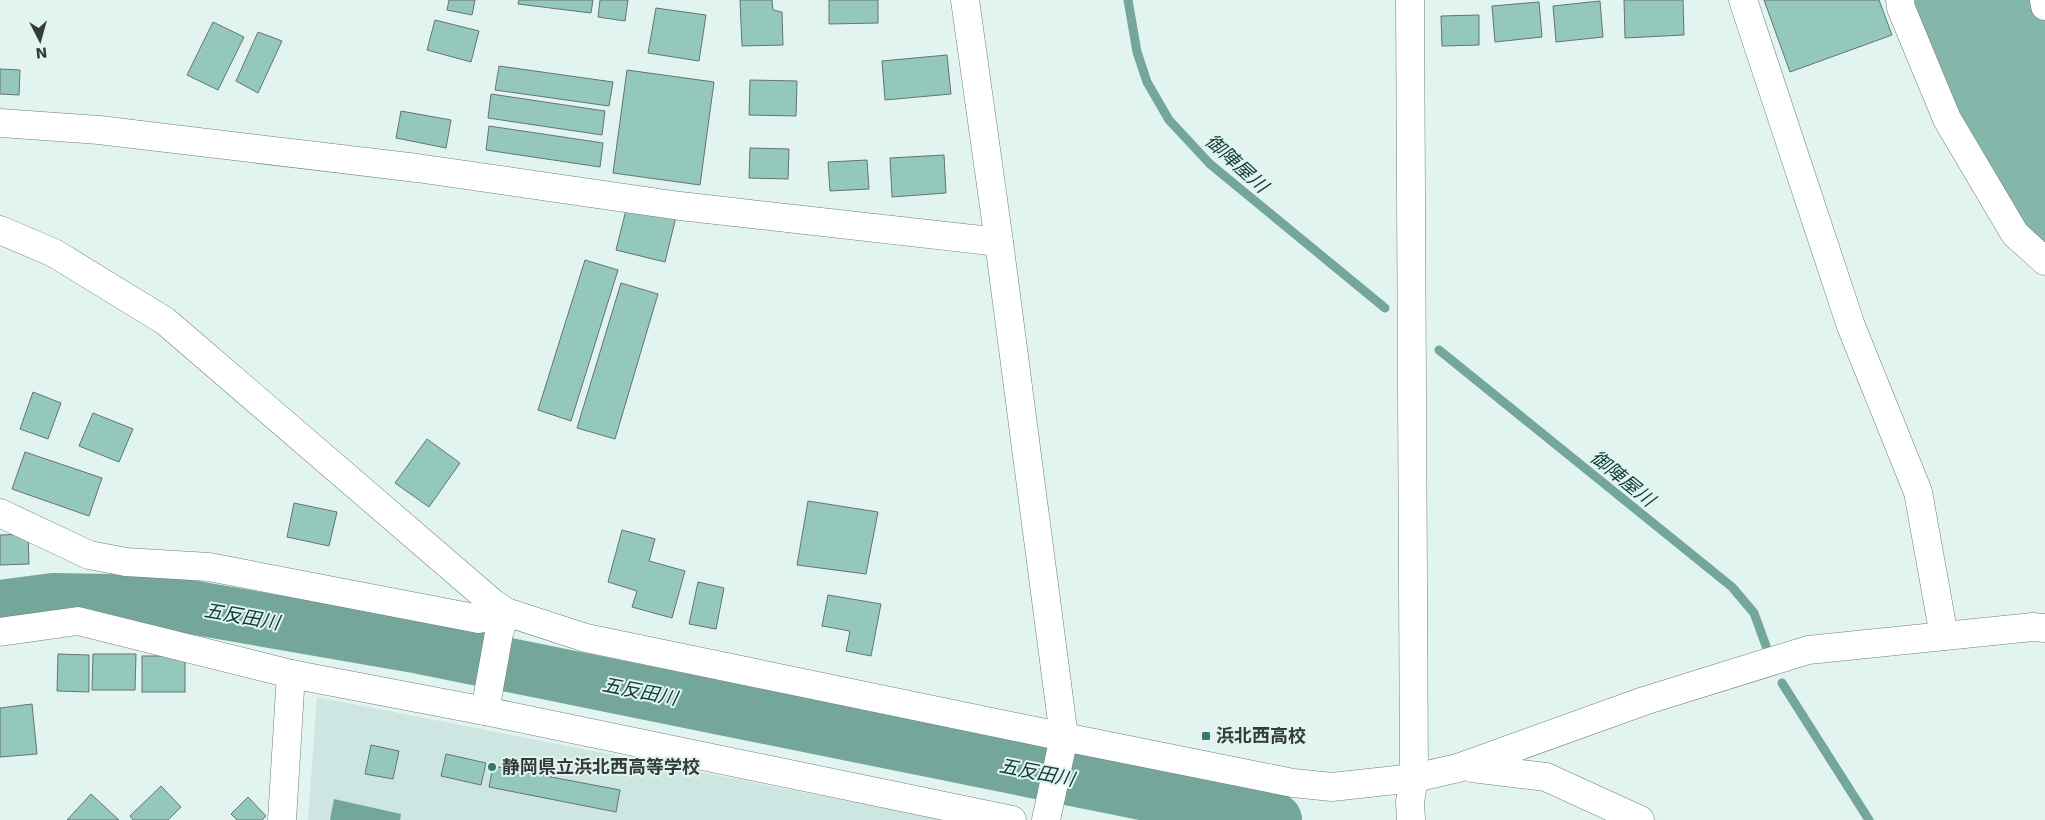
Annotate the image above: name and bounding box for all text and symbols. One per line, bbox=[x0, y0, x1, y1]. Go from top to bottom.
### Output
north arrow bbox=[15, 15, 65, 65]
text: N bbox=[35, 44, 48, 61]
water label: 御陣屋川 bbox=[1201, 129, 1274, 198]
water label: 御陣屋川 bbox=[1587, 446, 1661, 512]
water label: 五反田川 bbox=[203, 599, 283, 634]
water label: 五反田川 bbox=[601, 673, 681, 709]
place label: 浜北西高校 bbox=[1216, 725, 1306, 746]
marker: 浜北西高校 bbox=[1200, 730, 1212, 742]
water label: 五反田川 bbox=[998, 754, 1078, 790]
place label: 静岡県立浜北西高等学校 bbox=[502, 756, 700, 777]
marker: 静岡県立浜北西高等学校 bbox=[486, 761, 498, 773]

